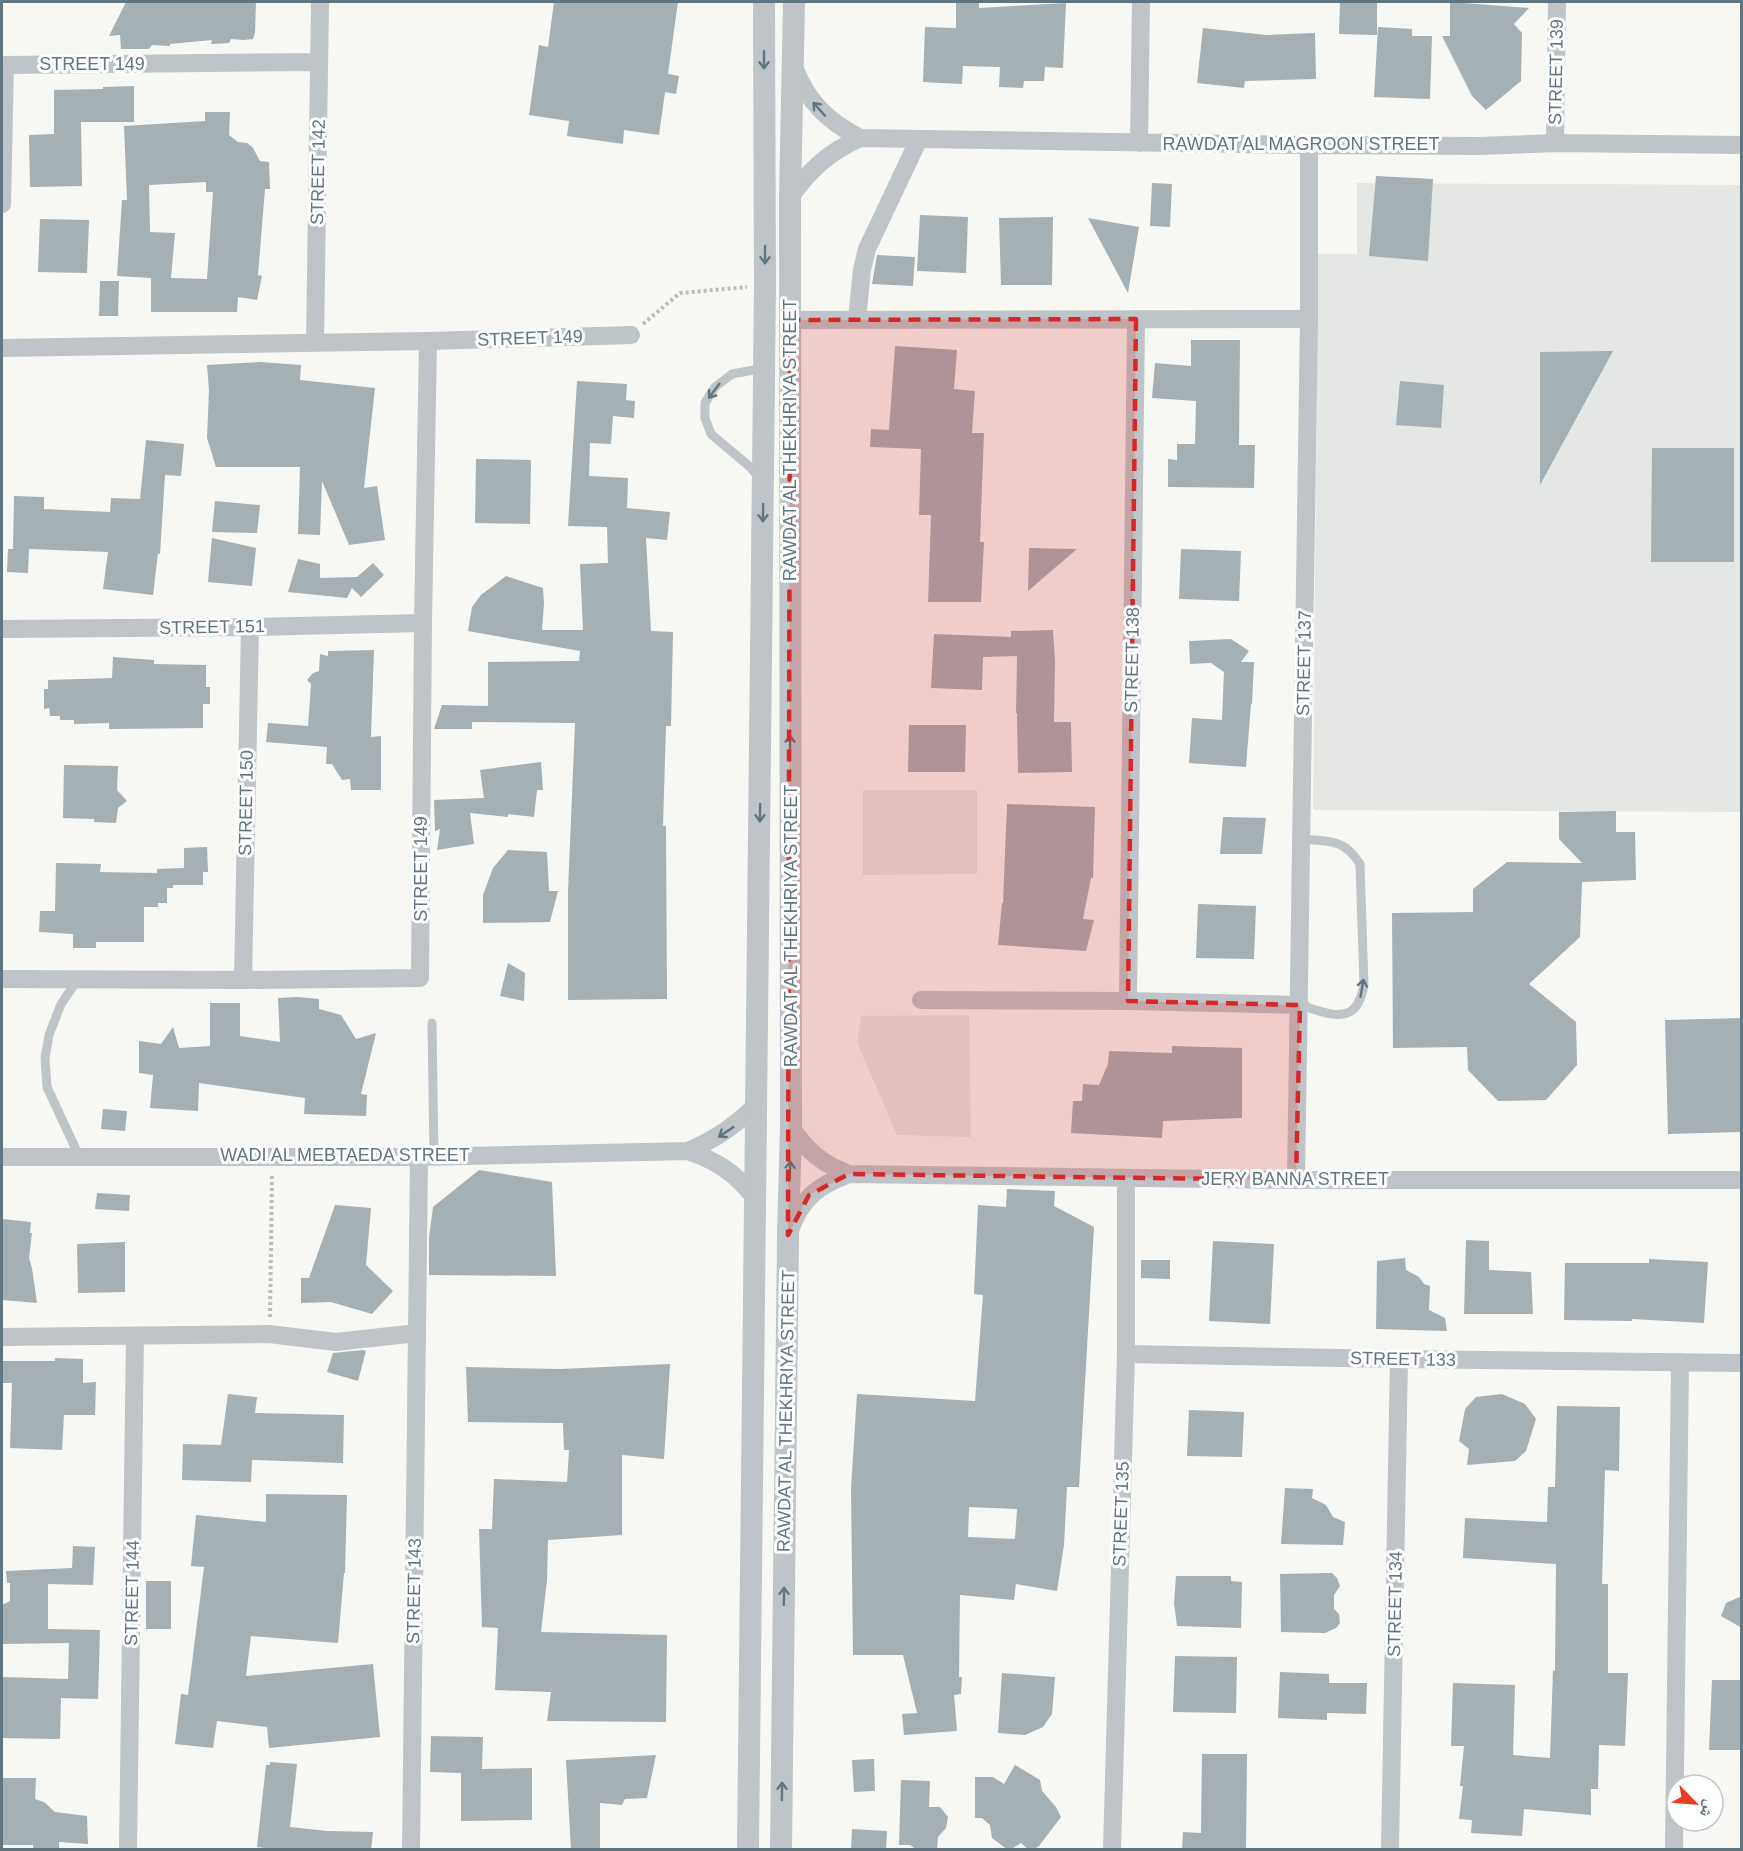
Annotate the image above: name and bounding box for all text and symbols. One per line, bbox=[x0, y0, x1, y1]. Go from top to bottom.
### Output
street label: STREET 139 bbox=[1545, 19, 1567, 125]
one-way arrow bbox=[758, 49, 770, 69]
street label: STREET 149 bbox=[39, 54, 145, 74]
one-way arrow bbox=[812, 101, 826, 116]
street label: STREET 142 bbox=[307, 119, 329, 225]
street label: RAWDAT AL MAGROON STREET bbox=[1162, 134, 1440, 154]
one-way arrow bbox=[759, 244, 771, 264]
street label: RAWDAT AL THEKHRIYA STREET bbox=[780, 299, 800, 581]
street label: STREET 149 bbox=[477, 326, 583, 350]
one-way arrow bbox=[707, 383, 720, 399]
one-way arrow bbox=[757, 502, 769, 522]
street label: STREET 138 bbox=[1121, 607, 1143, 713]
street label: STREET 137 bbox=[1293, 610, 1315, 716]
street label: STREET 151 bbox=[159, 616, 265, 638]
one-way arrow bbox=[784, 735, 796, 755]
street label: STREET 150 bbox=[235, 750, 257, 856]
street label: RAWDAT AL THEKHRIYA STREET bbox=[781, 785, 801, 1067]
one-way arrow bbox=[754, 802, 766, 822]
street label: STREET 149 bbox=[411, 816, 431, 922]
one-way arrow bbox=[1357, 979, 1368, 998]
one-way arrow bbox=[717, 1125, 734, 1138]
street label: WADI AL MEBTAEDA STREET bbox=[220, 1145, 470, 1165]
one-way arrow bbox=[784, 1161, 795, 1181]
street label: JERY BANNA STREET bbox=[1201, 1169, 1389, 1189]
street label: RAWDAT AL THEKHRIYA STREET bbox=[774, 1270, 798, 1552]
street label: STREET 133 bbox=[1350, 1348, 1456, 1370]
street label: STREET 135 bbox=[1109, 1461, 1133, 1567]
street label: STREET 143 bbox=[403, 1538, 425, 1644]
street label: STREET 144 bbox=[121, 1540, 143, 1646]
street label: STREET 134 bbox=[1384, 1551, 1406, 1657]
one-way arrow bbox=[778, 1587, 790, 1607]
north arrow bbox=[1665, 1773, 1725, 1833]
one-way arrow bbox=[776, 1782, 788, 1802]
text: ش bbox=[1696, 1797, 1719, 1820]

